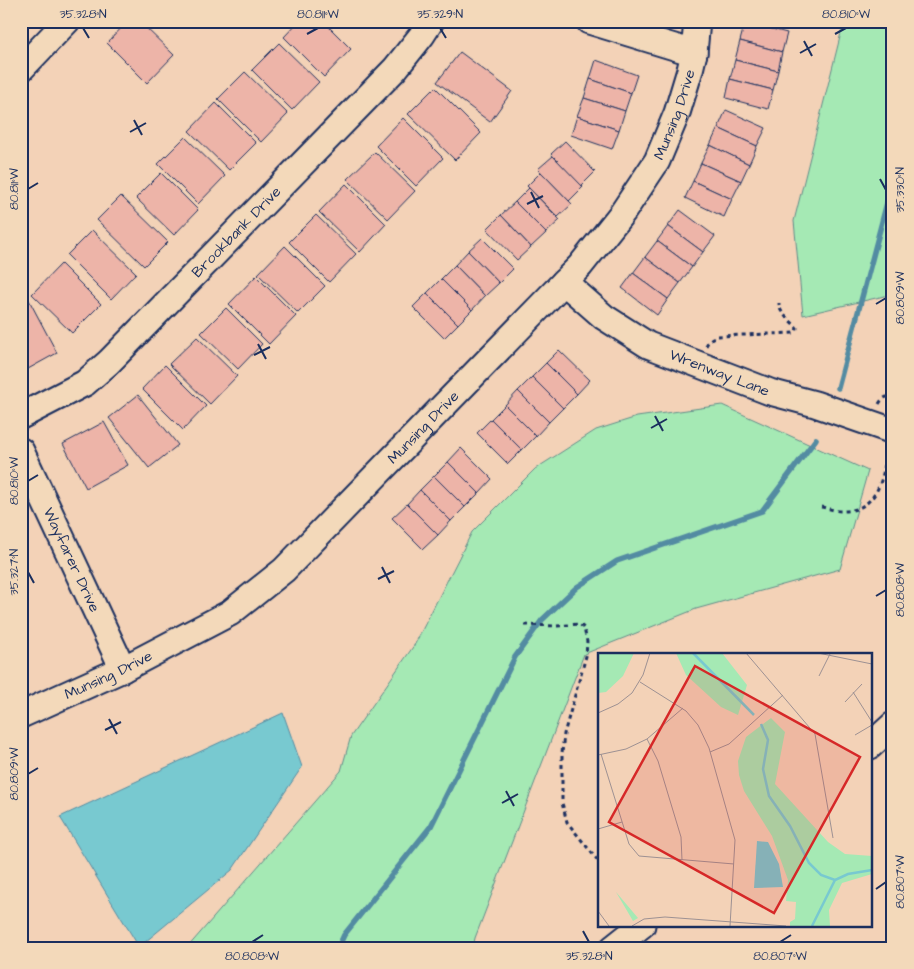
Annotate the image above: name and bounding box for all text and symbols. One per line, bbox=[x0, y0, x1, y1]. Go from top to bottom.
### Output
text: 35.328°N bbox=[59, 6, 107, 23]
text: 80.811°W bbox=[297, 6, 340, 23]
text: 35.329°N bbox=[417, 6, 464, 23]
text: 80.810°W bbox=[822, 6, 871, 23]
street label: Munsing Drive bbox=[648, 67, 700, 163]
text: 35.330°N bbox=[892, 166, 909, 213]
text: 80.811°W bbox=[6, 167, 23, 210]
street label: Brookbank Drive bbox=[187, 181, 286, 282]
text: 80.809°W bbox=[892, 271, 909, 325]
street label: Wrenway Lane bbox=[666, 344, 773, 401]
street label: Munsing Drive bbox=[382, 386, 464, 468]
text: 80.810°W bbox=[6, 456, 23, 505]
street label: Wayfarer Drive bbox=[38, 504, 105, 616]
text: 35.327°N bbox=[6, 548, 23, 595]
text: 80.808°W bbox=[892, 562, 909, 617]
street label: Munsing Drive bbox=[61, 645, 156, 705]
inset map bbox=[598, 653, 872, 926]
text: 80.809°W bbox=[6, 747, 23, 801]
text: 80.807°W bbox=[892, 854, 909, 909]
text: 80.808°W bbox=[225, 948, 280, 965]
text: 35.328°N bbox=[565, 948, 613, 965]
text: 80.807°W bbox=[753, 948, 808, 965]

